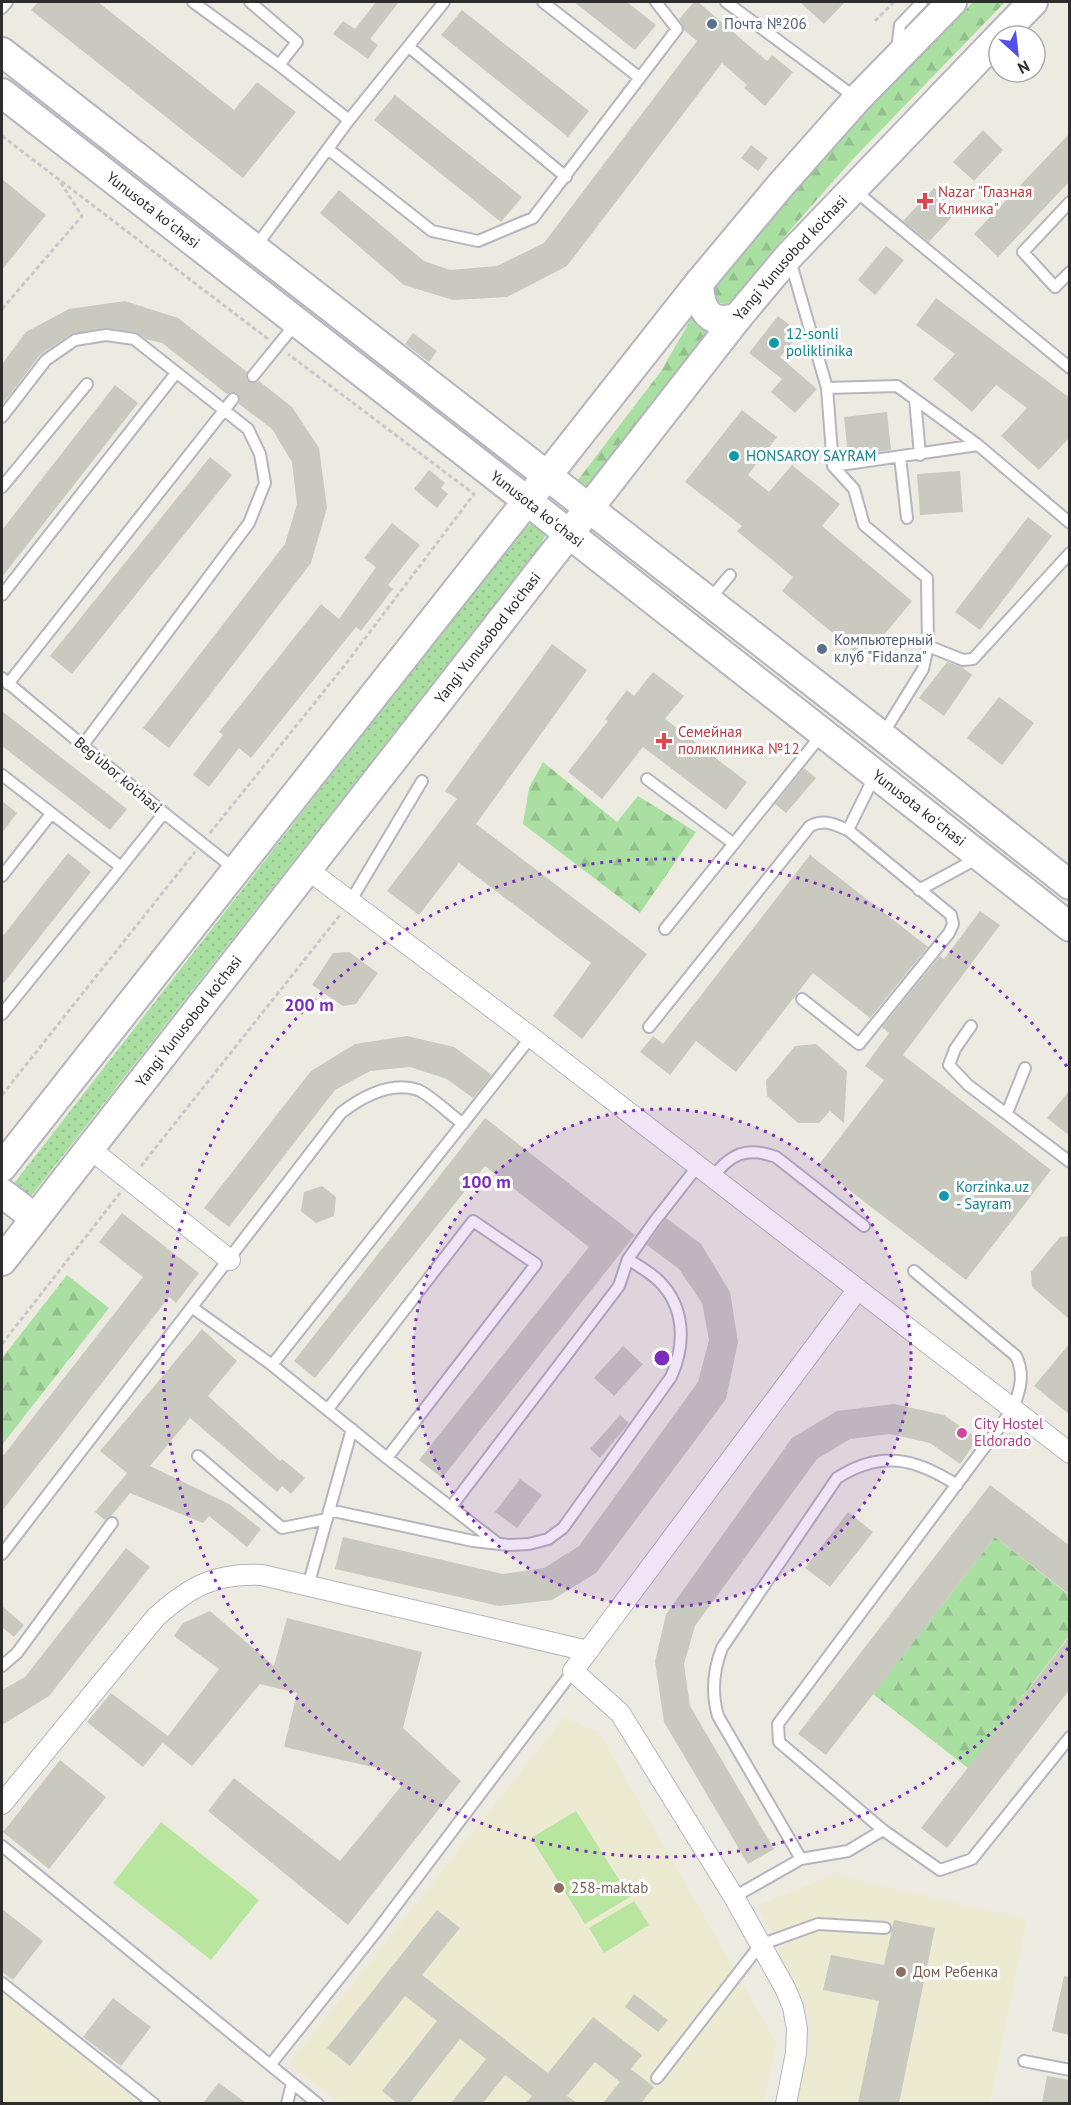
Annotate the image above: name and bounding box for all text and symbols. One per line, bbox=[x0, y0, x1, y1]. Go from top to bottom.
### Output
place label: Почта №206 bbox=[724, 14, 807, 33]
marker: Почта №206 bbox=[705, 17, 719, 31]
north arrow bbox=[987, 24, 1047, 84]
text: N bbox=[1015, 56, 1033, 79]
street label: Yunusota koʻchasi bbox=[103, 167, 204, 252]
place label: Nazar "Глазная Клиника" bbox=[938, 182, 1032, 218]
street label: Yangi Yunusobod ko'chasi bbox=[729, 191, 851, 324]
marker: Nazar "Глазная Клиника" bbox=[916, 192, 934, 210]
place label: 12-sonli poliklinika bbox=[786, 324, 853, 360]
marker: 12-sonli poliklinika bbox=[767, 336, 781, 350]
place label: HONSAROY SAYRAM bbox=[746, 446, 876, 465]
marker: HONSAROY SAYRAM bbox=[727, 449, 741, 463]
street label: Yunusota koʻchasi bbox=[487, 466, 588, 551]
street label: Yangi Yunusobod ko'chasi bbox=[430, 568, 545, 707]
place label: Компьютерный клуб "Fidanza" bbox=[834, 630, 933, 666]
marker: Компьютерный клуб "Fidanza" bbox=[815, 642, 829, 656]
place label: Семейная поликлиника №12 bbox=[678, 722, 800, 758]
street label: Beg'ubor ko'chasi bbox=[71, 732, 166, 817]
marker: Семейная поликлиника №12 bbox=[655, 732, 673, 750]
street label: Yunusota koʻchasi bbox=[869, 765, 970, 850]
street label: Yangi Yunusobod ko'chasi bbox=[131, 951, 246, 1091]
text: 200 m bbox=[284, 993, 334, 1016]
text: 100 m bbox=[461, 1170, 511, 1193]
place label: Korzinka.uz - Sayram bbox=[956, 1177, 1029, 1213]
marker: Korzinka.uz - Sayram bbox=[937, 1189, 951, 1203]
centre of rings bbox=[652, 1348, 672, 1368]
place label: City Hostel Eldorado bbox=[974, 1414, 1044, 1450]
marker: City Hostel Eldorado bbox=[955, 1426, 969, 1440]
place label: 258-maktab bbox=[571, 1878, 648, 1897]
marker: 258-maktab bbox=[552, 1881, 566, 1895]
place label: Дом Ребенка bbox=[913, 1962, 998, 1981]
marker: Дом Ребенка bbox=[894, 1965, 908, 1979]

